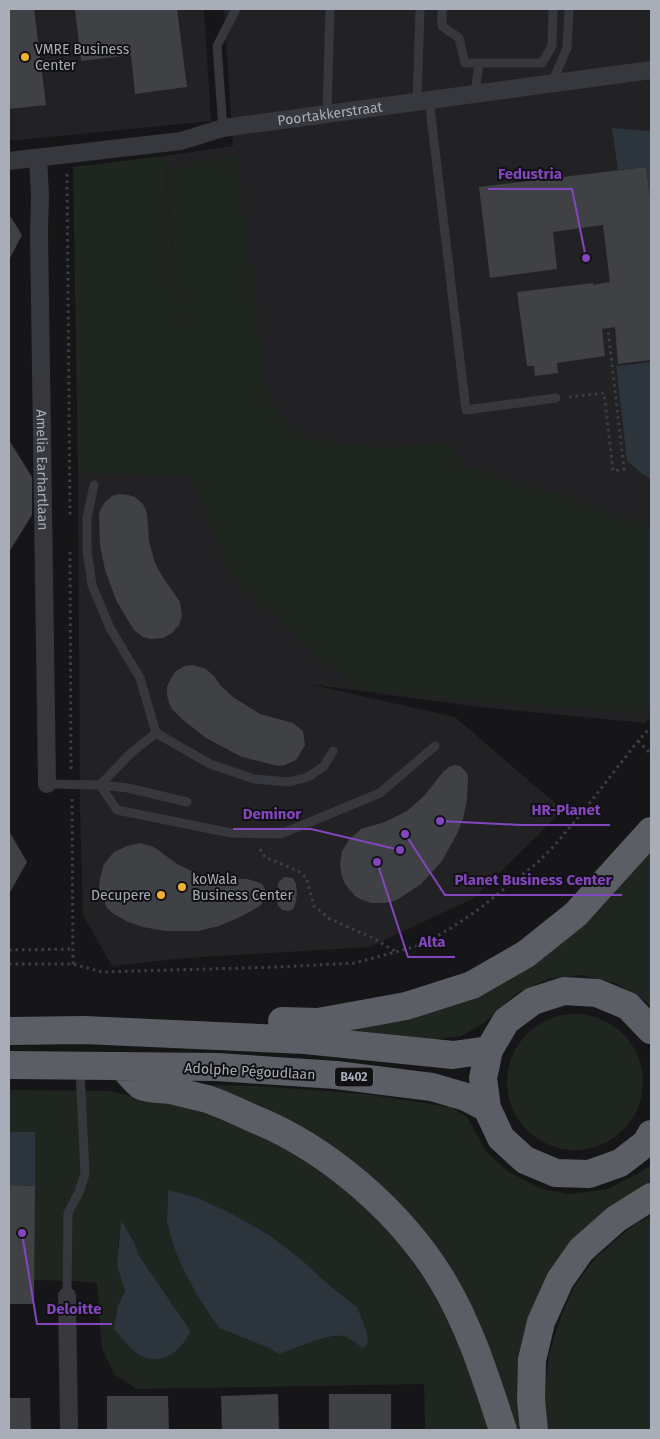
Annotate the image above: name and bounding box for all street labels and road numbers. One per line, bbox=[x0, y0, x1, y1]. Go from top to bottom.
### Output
street label: Poortakkerstraat bbox=[276, 98, 385, 130]
street label: Amelia Earhartlaan bbox=[33, 409, 51, 531]
street label: Adolphe Pégoudlaan bbox=[184, 1060, 316, 1083]
road number: B402 bbox=[335, 1068, 373, 1086]

